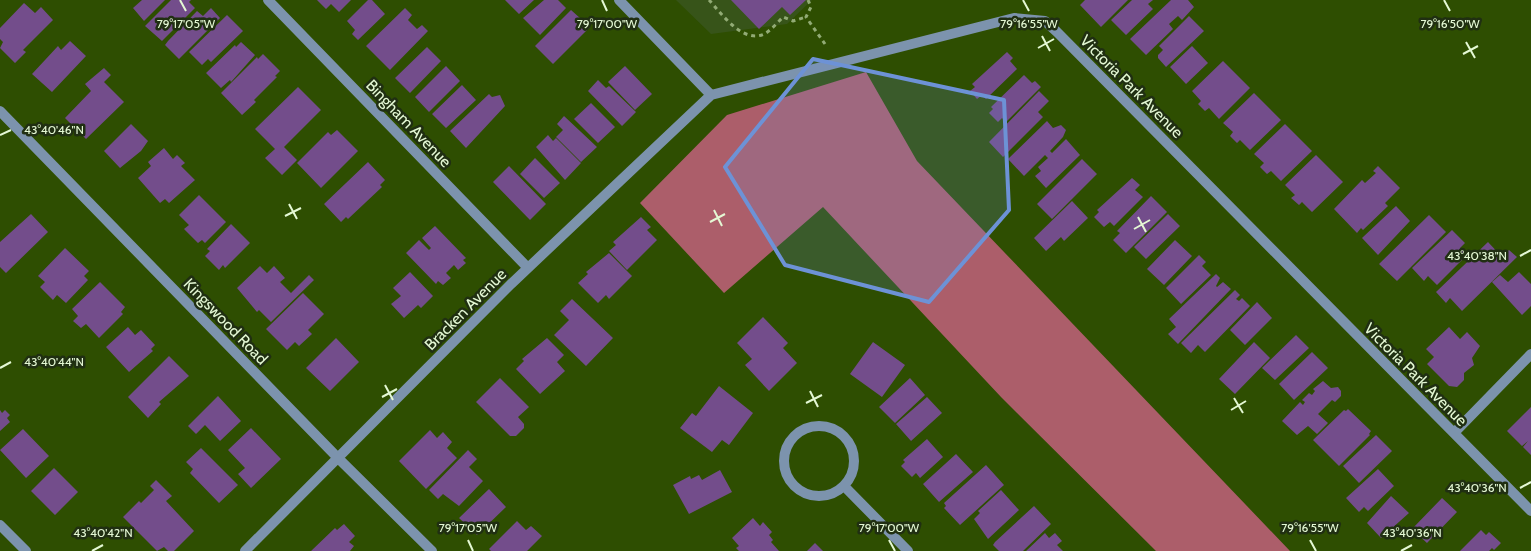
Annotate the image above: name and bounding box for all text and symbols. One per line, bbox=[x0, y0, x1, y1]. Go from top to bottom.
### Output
text: 79°17'05"W bbox=[157, 16, 216, 31]
text: 79°17'00"W bbox=[577, 16, 638, 31]
text: 79°16'55"W bbox=[1000, 16, 1058, 31]
text: 79°16'50"W bbox=[1420, 16, 1480, 31]
street label: Victoria Park Avenue bbox=[1076, 31, 1187, 142]
street label: Bingham Avenue bbox=[362, 76, 455, 171]
text: 43°40'46"N bbox=[24, 122, 84, 137]
text: 43°40'38"N bbox=[1447, 248, 1507, 263]
street label: Bracken Avenue bbox=[421, 265, 510, 354]
street label: Kingswood Road bbox=[180, 274, 272, 368]
street label: Victoria Park Avenue bbox=[1360, 319, 1471, 430]
text: 43°40'44"N bbox=[24, 354, 84, 369]
text: 43°40'36"N bbox=[1447, 480, 1507, 495]
text: 79°17'05"W bbox=[439, 520, 498, 535]
text: 79°17'00"W bbox=[859, 520, 920, 535]
text: 79°16'55"W bbox=[1281, 520, 1339, 535]
text: 43°40'42"N bbox=[73, 525, 133, 540]
text: 43°40'36"N bbox=[1382, 525, 1442, 540]

